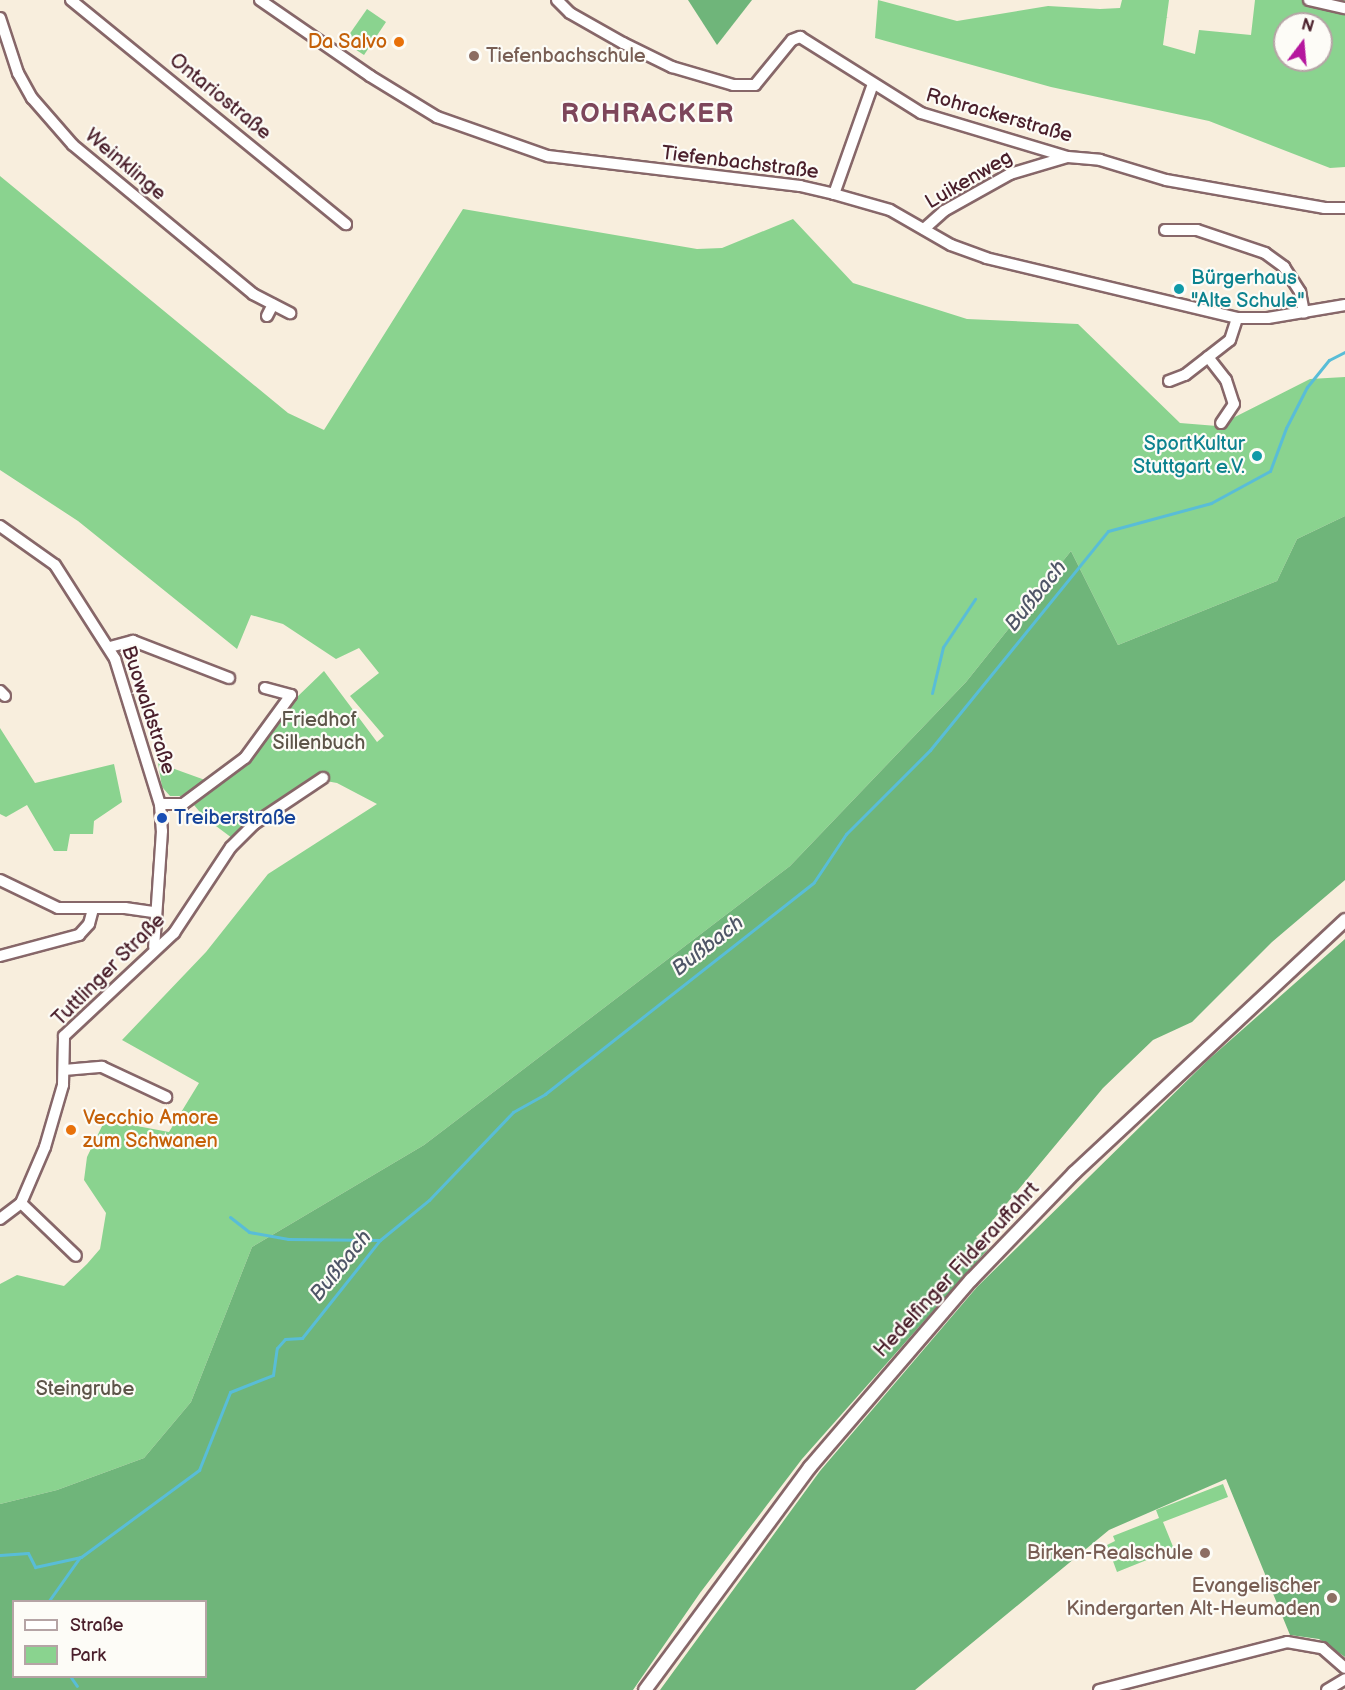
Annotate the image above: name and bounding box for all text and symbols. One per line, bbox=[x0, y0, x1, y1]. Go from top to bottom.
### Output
north arrow bbox=[1273, 12, 1333, 72]
text: N bbox=[1299, 15, 1316, 37]
place label: Da Salvo bbox=[307, 30, 387, 54]
marker: Da Salvo bbox=[392, 35, 406, 49]
place label: Tiefenbachschule bbox=[486, 44, 646, 68]
street label: Ontariostraße bbox=[164, 49, 276, 145]
marker: Tiefenbachschule bbox=[467, 49, 481, 63]
street label: Rohrackerstraße bbox=[923, 84, 1075, 148]
district label: ROHRACKER bbox=[561, 99, 735, 131]
street label: Weinklinge bbox=[80, 124, 170, 206]
street label: Tiefenbachstraße bbox=[660, 141, 820, 185]
street label: Luikenweg bbox=[921, 145, 1017, 215]
place label: Bürgerhaus "Alte Schule" bbox=[1191, 266, 1305, 313]
marker: Bürgerhaus "Alte Schule" bbox=[1172, 282, 1186, 296]
place label: SportKultur Stuttgart e.V. bbox=[1133, 432, 1245, 479]
marker: SportKultur Stuttgart e.V. bbox=[1250, 449, 1264, 463]
water label: Bußbach bbox=[1000, 555, 1072, 637]
street label: Buowaldstraße bbox=[116, 643, 180, 777]
park label: Friedhof Sillenbuch bbox=[273, 708, 365, 755]
place label: Treiberstraße bbox=[174, 806, 296, 830]
marker: Treiberstraße bbox=[155, 811, 169, 825]
street label: Tuttlinger Straße bbox=[48, 909, 170, 1031]
water label: Bußbach bbox=[667, 910, 749, 982]
place label: Vecchio Amore zum Schwanen bbox=[83, 1106, 218, 1153]
marker: Vecchio Amore zum Schwanen bbox=[64, 1123, 78, 1137]
street label: Hedelfinger Filderauffahrt bbox=[869, 1177, 1045, 1363]
water label: Bußbach bbox=[305, 1225, 377, 1307]
park label: Steingrube bbox=[36, 1377, 134, 1401]
place label: Birken-Realschule bbox=[1027, 1541, 1193, 1565]
marker: Birken-Realschule bbox=[1198, 1546, 1212, 1560]
place label: Evangelischer Kindergarten Alt-Heumaden bbox=[1066, 1574, 1320, 1621]
marker: Evangelischer Kindergarten Alt-Heumaden bbox=[1325, 1591, 1339, 1605]
legend bbox=[12, 1600, 207, 1678]
text: Straße bbox=[70, 1615, 123, 1636]
text: Park bbox=[70, 1645, 106, 1666]

